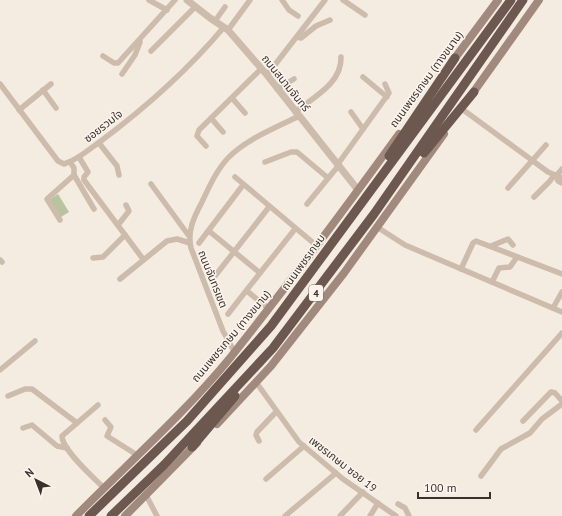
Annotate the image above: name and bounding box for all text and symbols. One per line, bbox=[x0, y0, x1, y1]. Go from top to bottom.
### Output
street label: ถนนเพชรเกษม (ทางขนาน) bbox=[386, 28, 466, 130]
street label: ถนนสนามจันทร์ bbox=[259, 52, 313, 115]
street label: ซอยรวมใจ bbox=[81, 106, 125, 145]
street label: ถนนเพชรเกษม bbox=[278, 231, 328, 293]
street label: ถนนจันทรเขต bbox=[195, 248, 231, 310]
road number: 4 bbox=[309, 285, 323, 301]
street label: ถนนเพชรเกษม (ทางขนาน) bbox=[188, 287, 274, 385]
street label: เพชรเกษม ซอย 19 bbox=[306, 433, 380, 495]
north arrow bbox=[16, 460, 56, 500]
text: N bbox=[22, 465, 37, 480]
scale bar bbox=[418, 474, 490, 500]
text: 100 m bbox=[424, 480, 457, 495]

